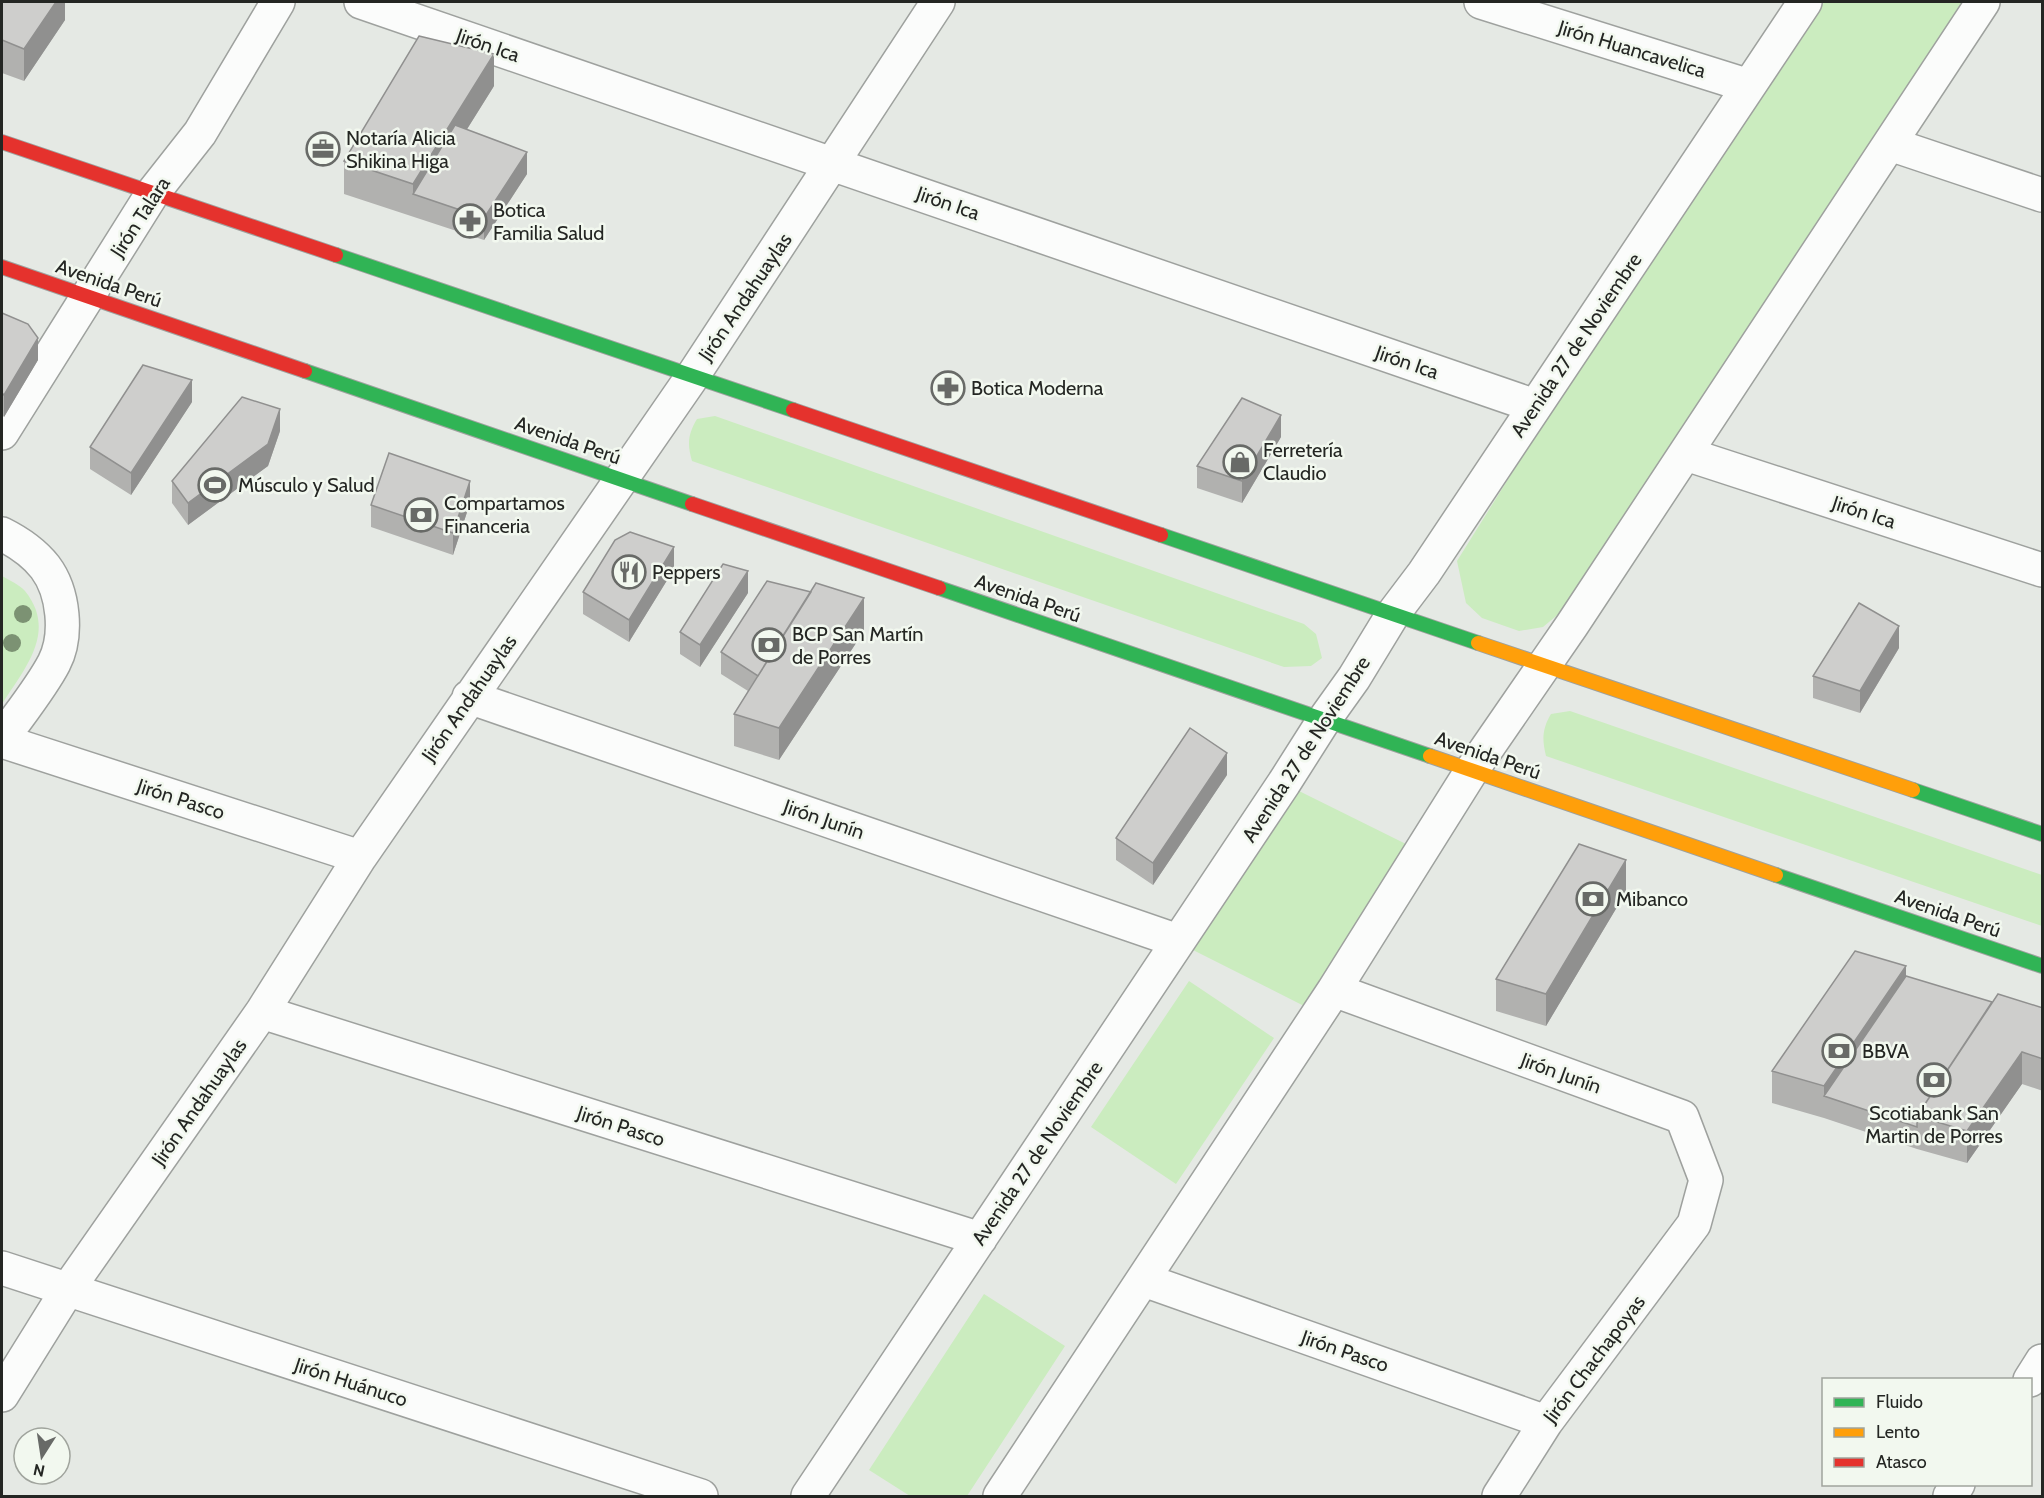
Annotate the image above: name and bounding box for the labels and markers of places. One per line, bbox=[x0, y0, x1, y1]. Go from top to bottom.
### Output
place label: Notaría Alicia Shikina Higa bbox=[346, 126, 456, 173]
office icon: Notaría Alicia Shikina Higa bbox=[305, 131, 341, 167]
place label: Botica Familia Salud bbox=[493, 198, 604, 245]
pharmacy icon: Botica Familia Salud bbox=[452, 203, 488, 239]
pharmacy icon: Botica Moderna bbox=[930, 370, 966, 406]
place label: Botica Moderna bbox=[971, 376, 1104, 400]
place label: Ferretería Claudio bbox=[1263, 438, 1343, 485]
shop icon: Ferretería Claudio bbox=[1222, 444, 1258, 480]
sports icon: Músculo y Salud bbox=[197, 467, 233, 503]
place label: Músculo y Salud bbox=[238, 473, 375, 497]
place label: Compartamos Financeria bbox=[444, 491, 565, 538]
bank icon: Compartamos Financeria bbox=[403, 497, 439, 533]
restaurant icon: Peppers bbox=[611, 554, 647, 590]
place label: Peppers bbox=[652, 560, 721, 584]
place label: BCP San Martín de Porres bbox=[792, 622, 923, 669]
bank icon: BCP San Martín de Porres bbox=[751, 627, 787, 663]
bank icon: Mibanco bbox=[1575, 881, 1611, 917]
place label: Mibanco bbox=[1616, 887, 1688, 911]
bank icon: BBVA bbox=[1821, 1033, 1857, 1069]
place label: BBVA bbox=[1862, 1039, 1910, 1063]
bank icon: Scotiabank San Martin de Porres bbox=[1916, 1062, 1952, 1098]
place label: Scotiabank San Martin de Porres bbox=[1865, 1101, 2003, 1148]

